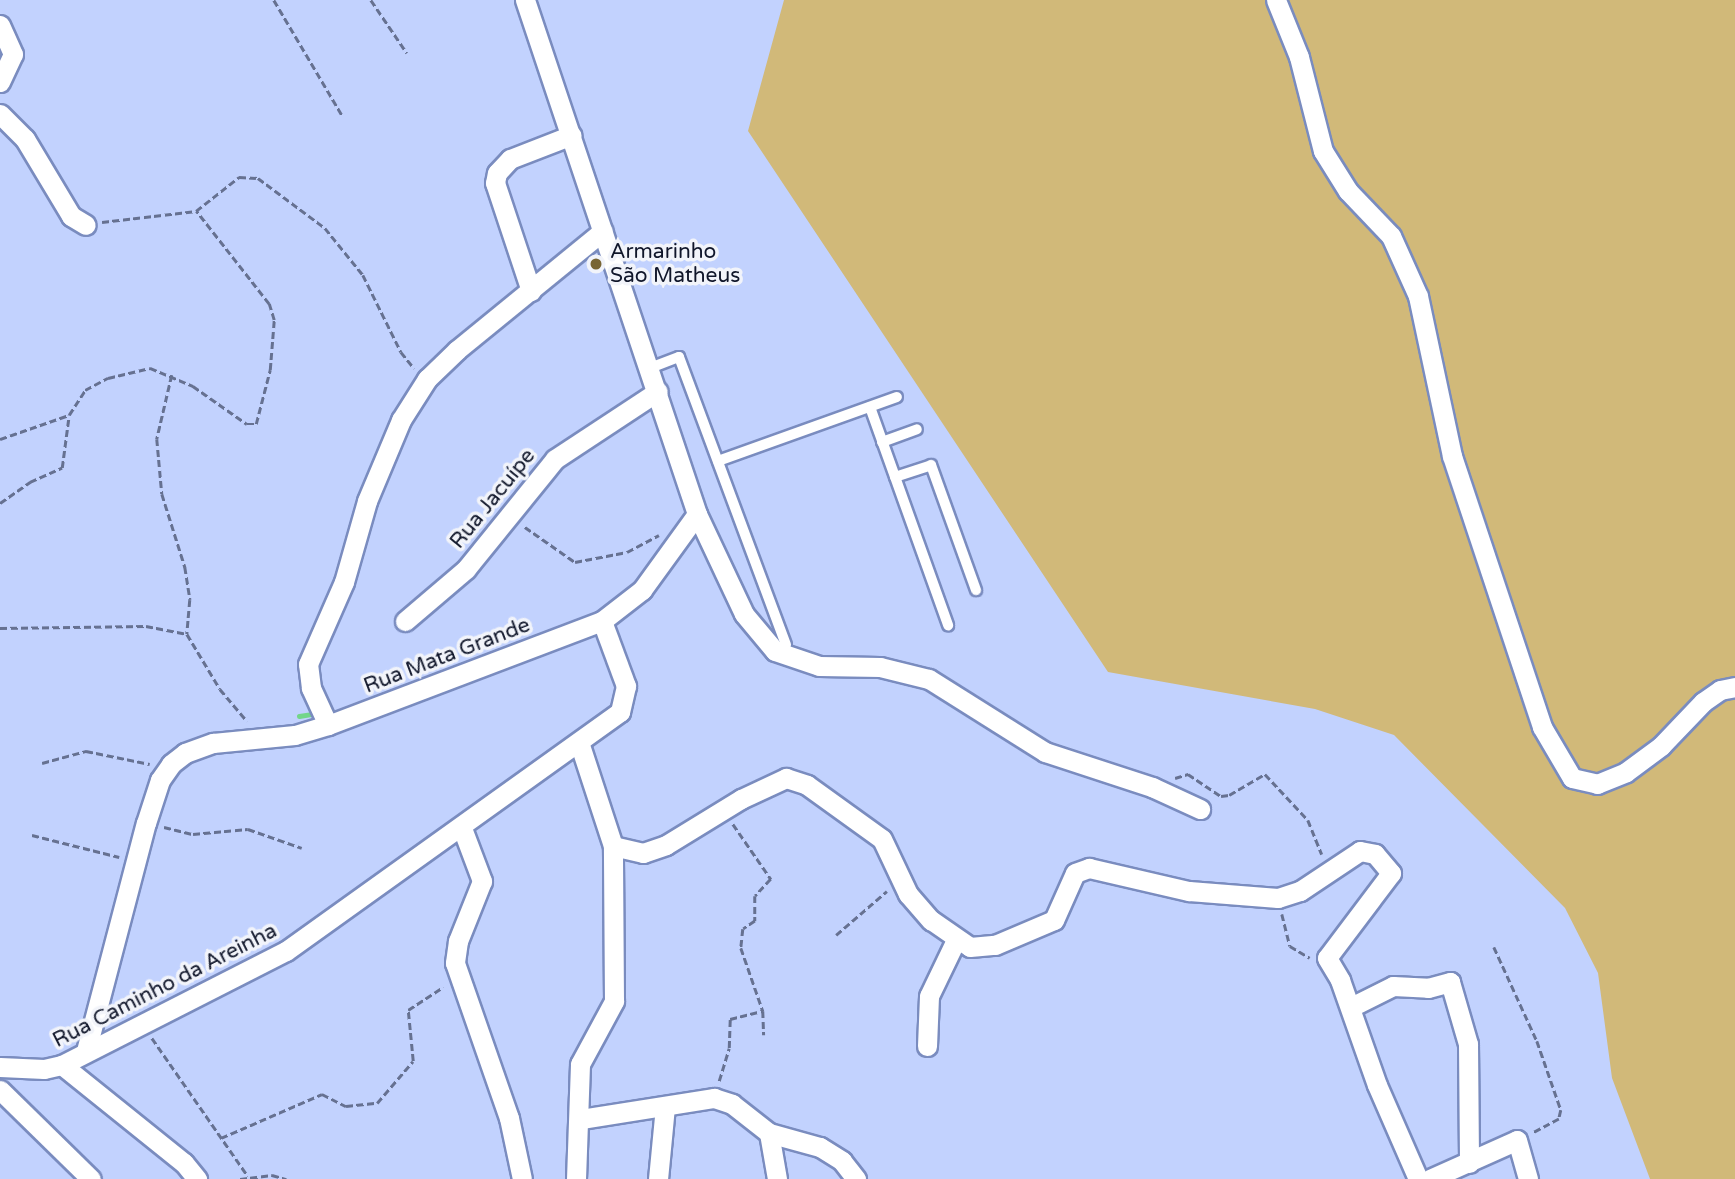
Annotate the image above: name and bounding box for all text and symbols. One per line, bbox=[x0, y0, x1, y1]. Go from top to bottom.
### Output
place label: Armarinho São Matheus bbox=[610, 239, 740, 289]
marker: Armarinho São Matheus bbox=[588, 256, 604, 272]
street label: Rua Jacuípe bbox=[445, 444, 541, 554]
street label: Rua Mata Grande bbox=[360, 613, 534, 699]
street label: Rua Caminho da Areinha bbox=[49, 918, 281, 1054]

